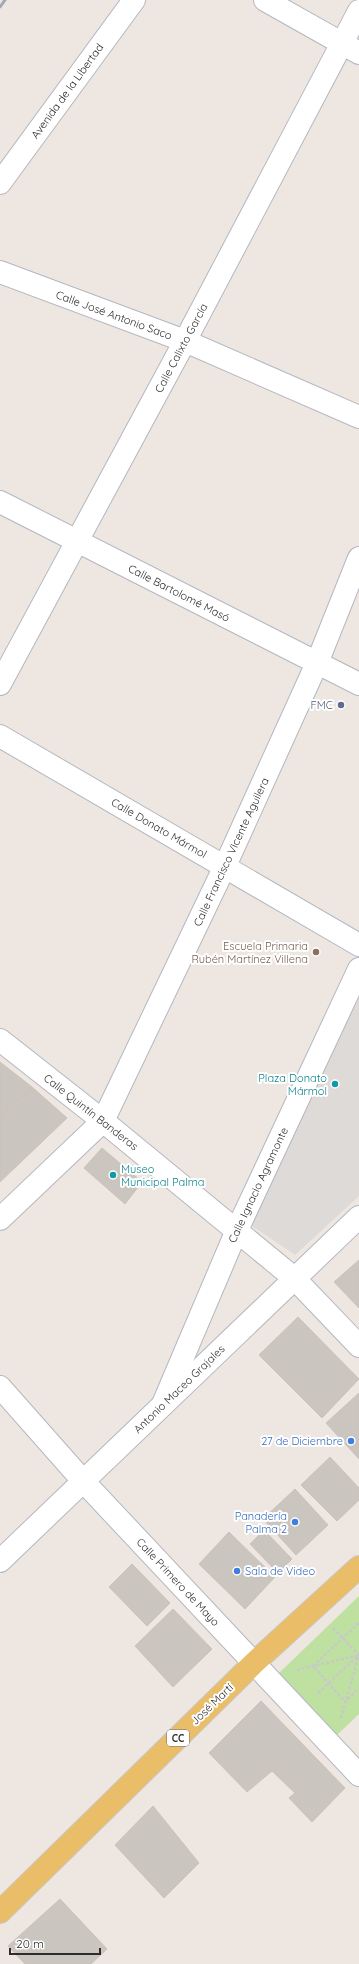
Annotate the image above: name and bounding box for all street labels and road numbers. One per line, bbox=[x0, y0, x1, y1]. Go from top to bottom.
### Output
street label: Avenida de la Libertad bbox=[28, 41, 106, 141]
street label: Calle José Antonio Saco bbox=[54, 287, 174, 343]
street label: Calle Calixto García bbox=[152, 301, 210, 395]
street label: Calle Bartolomé Masó bbox=[126, 561, 233, 625]
street label: Calle Francisco Vicente Aguilera bbox=[190, 775, 272, 929]
street label: Calle Donato Mármol bbox=[109, 795, 209, 861]
street label: Calle Quintín Banderas bbox=[41, 1071, 141, 1153]
street label: Calle Ignacio Agramonte bbox=[225, 1125, 291, 1245]
street label: Antonio Maceo Grajales bbox=[130, 1342, 228, 1436]
street label: Calle Primero de Mayo bbox=[133, 1535, 223, 1629]
street label: José Martí bbox=[188, 1680, 237, 1728]
road number: CC bbox=[167, 1730, 189, 1746]

